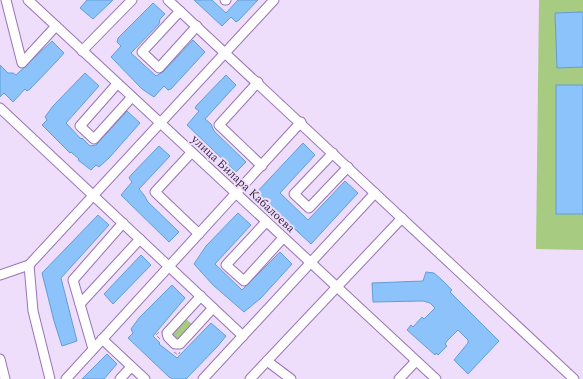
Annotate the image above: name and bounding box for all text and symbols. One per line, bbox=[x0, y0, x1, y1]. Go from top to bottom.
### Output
street label: улица Билара Кабалоева bbox=[186, 130, 299, 238]

